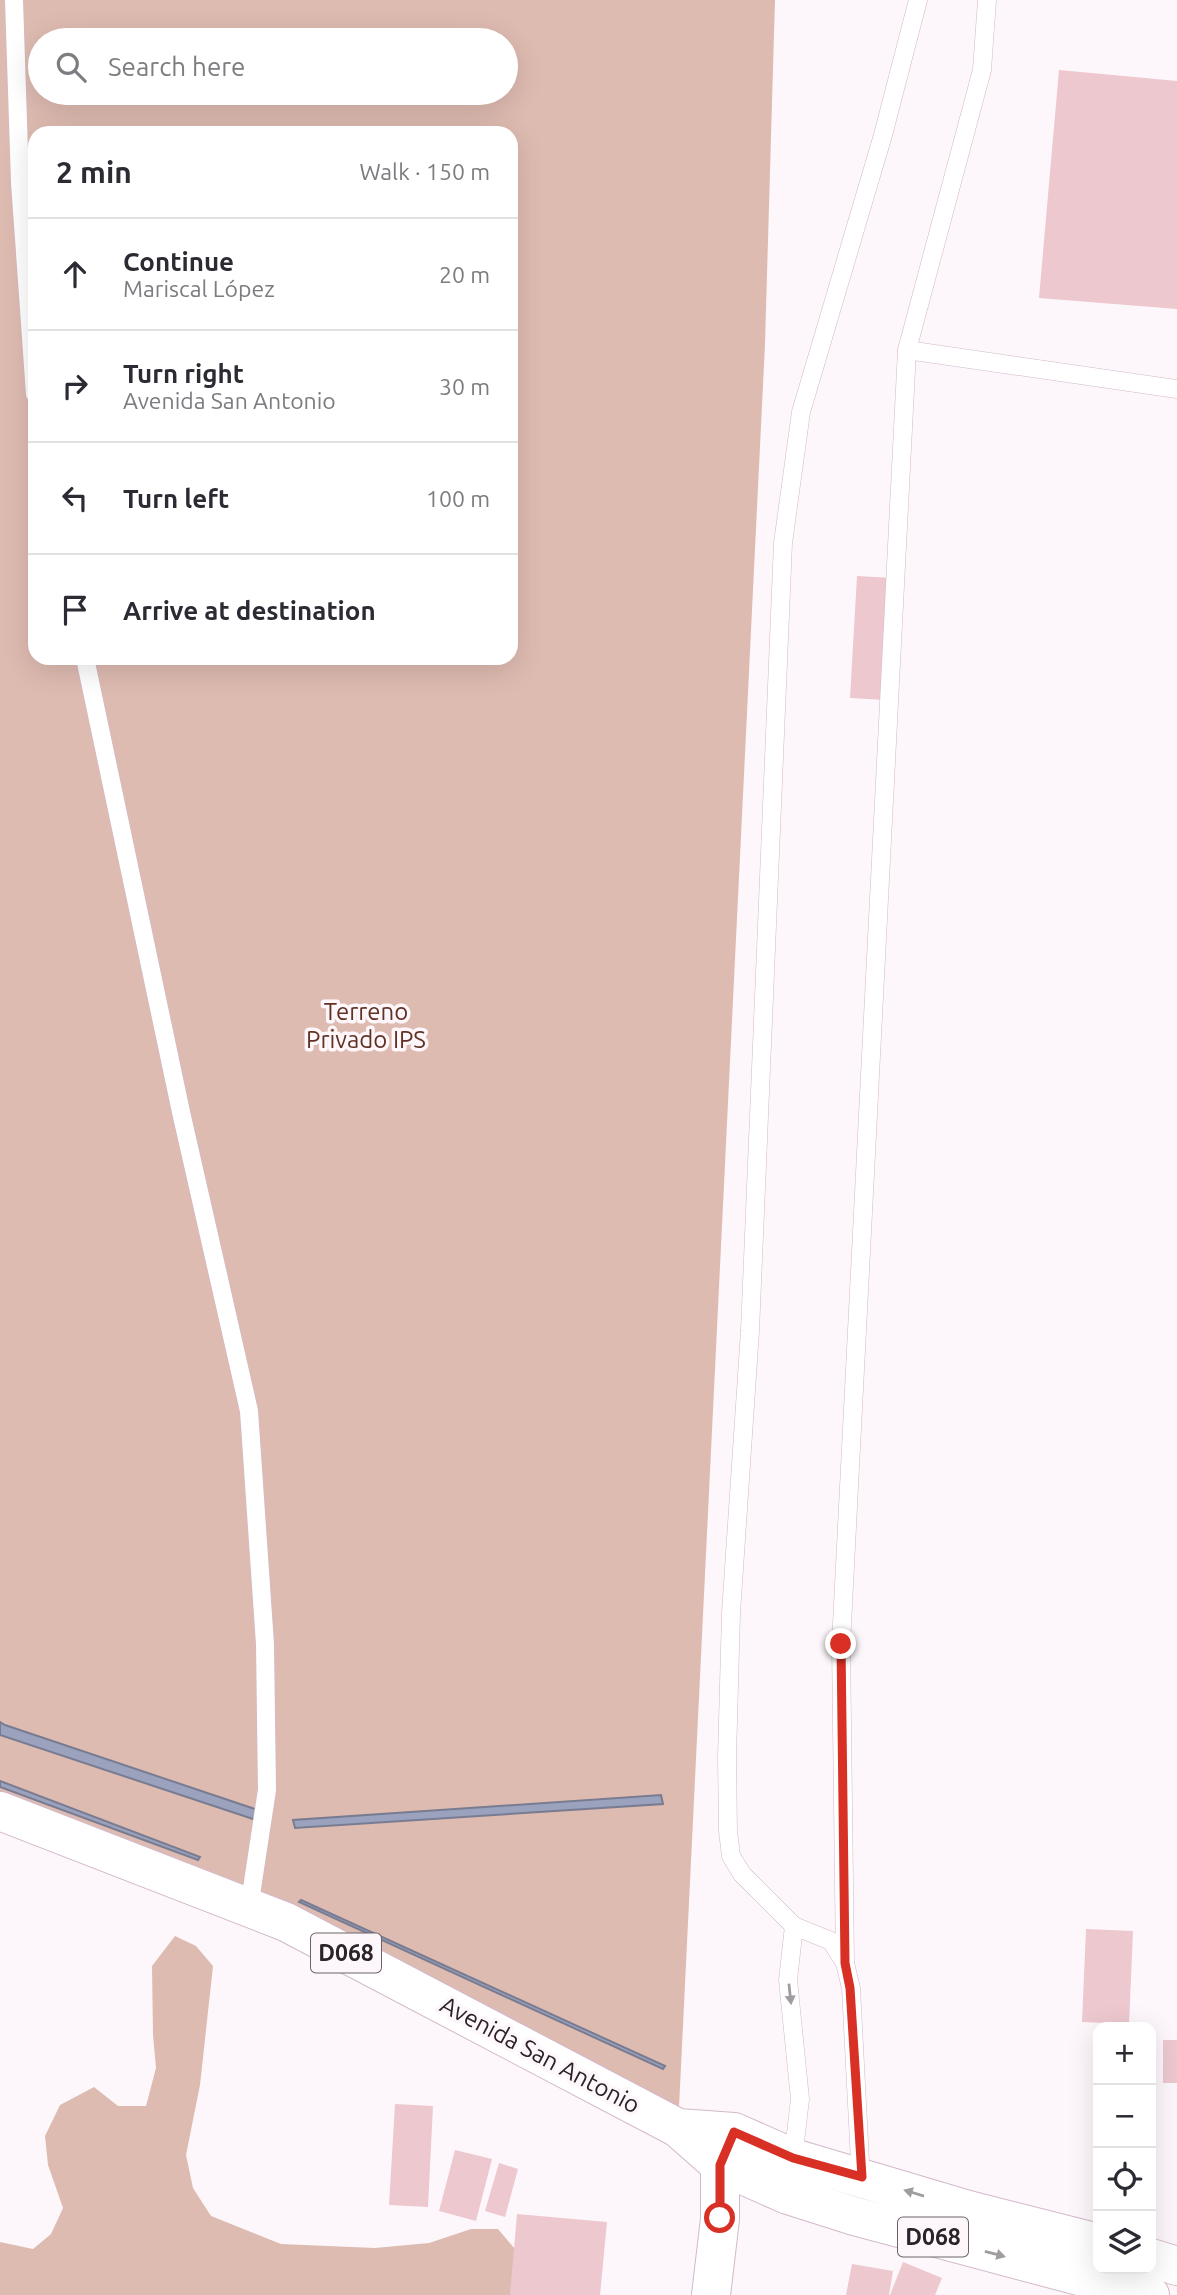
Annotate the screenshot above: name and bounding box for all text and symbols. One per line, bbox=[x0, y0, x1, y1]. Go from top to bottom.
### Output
search box bbox=[28, 28, 518, 105]
icon: search bbox=[52, 48, 90, 86]
text: Search here bbox=[108, 52, 245, 81]
text: 2 min bbox=[56, 155, 132, 189]
text: Walk · 150 m bbox=[359, 159, 490, 184]
text: Continue bbox=[123, 247, 234, 276]
icon: ahead bbox=[56, 255, 94, 293]
text: 20 m bbox=[439, 262, 490, 287]
text: Mariscal López bbox=[123, 276, 275, 301]
text: Turn right bbox=[123, 359, 244, 388]
icon: right bbox=[56, 367, 94, 405]
text: 30 m bbox=[439, 374, 490, 399]
text: Avenida San Antonio bbox=[123, 388, 336, 413]
icon: left bbox=[56, 479, 94, 517]
text: Turn left bbox=[123, 484, 229, 513]
text: 100 m bbox=[426, 486, 490, 511]
icon: arrive bbox=[56, 591, 94, 629]
text: Arrive at destination bbox=[123, 596, 376, 625]
park label: Terreno Privado IPS bbox=[306, 998, 426, 1053]
route end bbox=[825, 1628, 856, 1659]
road number: D068 bbox=[311, 1934, 381, 1972]
one-way arrow bbox=[784, 1983, 795, 2005]
street label: Avenida San Antonio bbox=[436, 1991, 645, 2119]
map controls bbox=[1093, 2022, 1156, 2274]
button: + bbox=[1093, 2022, 1156, 2085]
button: − bbox=[1093, 2085, 1156, 2148]
button: locate bbox=[1093, 2148, 1156, 2211]
one-way arrow bbox=[904, 2187, 925, 2198]
route start bbox=[704, 2202, 735, 2233]
button: layers bbox=[1093, 2211, 1156, 2274]
road number: D068 bbox=[898, 2218, 968, 2256]
one-way arrow bbox=[984, 2249, 1005, 2259]

